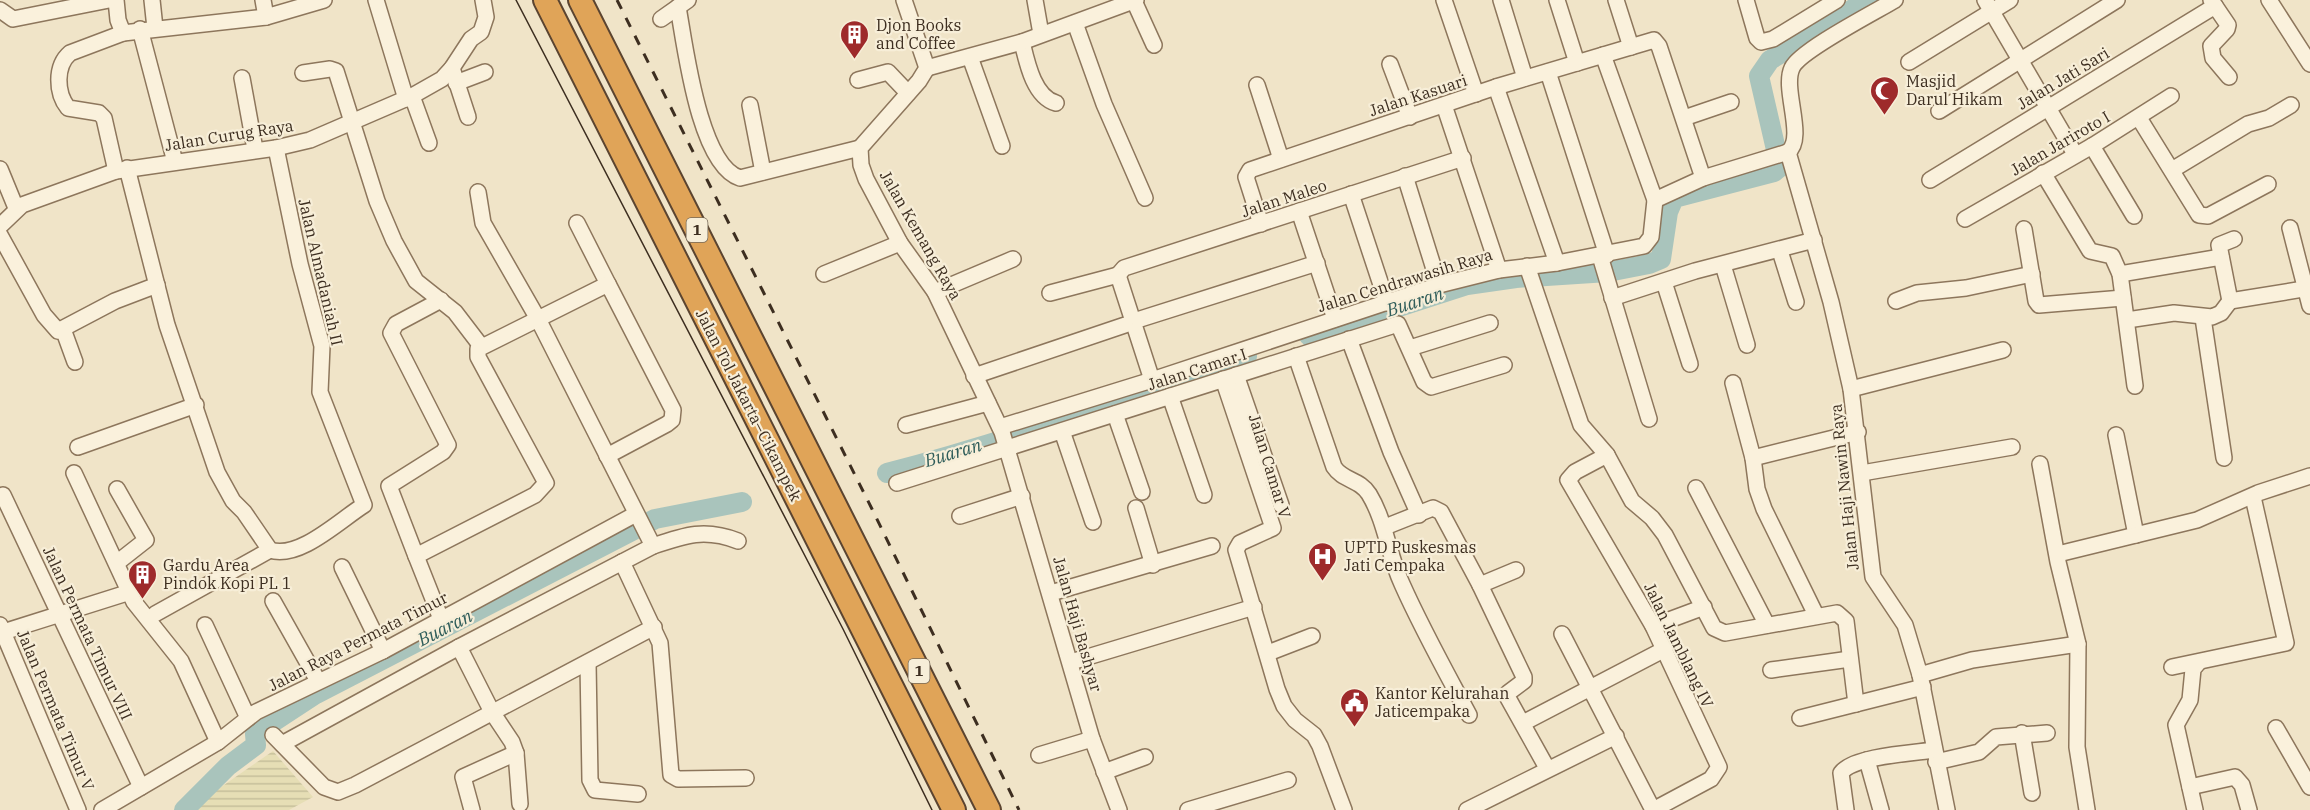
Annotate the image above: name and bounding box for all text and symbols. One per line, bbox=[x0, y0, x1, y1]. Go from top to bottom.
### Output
place label: Djon Books and Coffee bbox=[876, 15, 961, 53]
building icon: Djon Books and Coffee bbox=[839, 18, 871, 60]
street label: Jalan Jati Sari bbox=[2013, 43, 2113, 113]
street label: Jalan Kasuari bbox=[1366, 70, 1470, 120]
place label: Masjid Darul Hikam bbox=[1906, 71, 2003, 109]
mosque icon: Masjid Darul Hikam bbox=[1869, 74, 1901, 116]
street label: Jalan Jariroto I bbox=[2007, 106, 2113, 180]
street label: Jalan Curug Raya bbox=[163, 115, 295, 155]
street label: Jalan Kemang Raya bbox=[876, 167, 966, 303]
street label: Jalan Maleo bbox=[1239, 175, 1329, 221]
street label: Jalan Almadaniah II bbox=[294, 197, 348, 347]
road number: 1 bbox=[686, 218, 708, 242]
street label: Jalan Cendrawasih Raya bbox=[1315, 244, 1495, 316]
water label: Buaran bbox=[1383, 281, 1447, 322]
street label: Jalan Tol Jakarta–Cikampek bbox=[692, 306, 806, 505]
street label: Jalan Camar I bbox=[1145, 344, 1249, 394]
street label: Jalan Haji Nawin Raya bbox=[1825, 403, 1863, 571]
street label: Jalan Camar V bbox=[1245, 412, 1295, 521]
water label: Buaran bbox=[921, 433, 985, 472]
place label: UPTD Puskesmas Jati Cempaka bbox=[1344, 537, 1476, 575]
hospital icon: UPTD Puskesmas Jati Cempaka bbox=[1307, 540, 1339, 582]
street label: Jalan Permata Timur VIII bbox=[39, 543, 137, 723]
street label: Jalan Haji Bashyar bbox=[1049, 554, 1107, 694]
place label: Gardu Area Pindok Kopi PL 1 bbox=[163, 555, 291, 593]
building icon: Gardu Area Pindok Kopi PL 1 bbox=[126, 558, 158, 600]
street label: Jalan Jamblang IV bbox=[1640, 579, 1718, 711]
street label: Jalan Raya Permata Timur bbox=[265, 587, 451, 695]
water label: Buaran bbox=[413, 604, 477, 652]
street label: Jalan Permata Timur V bbox=[13, 627, 99, 793]
road number: 1 bbox=[908, 659, 930, 683]
place label: Kantor Kelurahan Jaticempaka bbox=[1375, 683, 1509, 721]
public building icon: Kantor Kelurahan Jaticempaka bbox=[1338, 686, 1370, 728]

